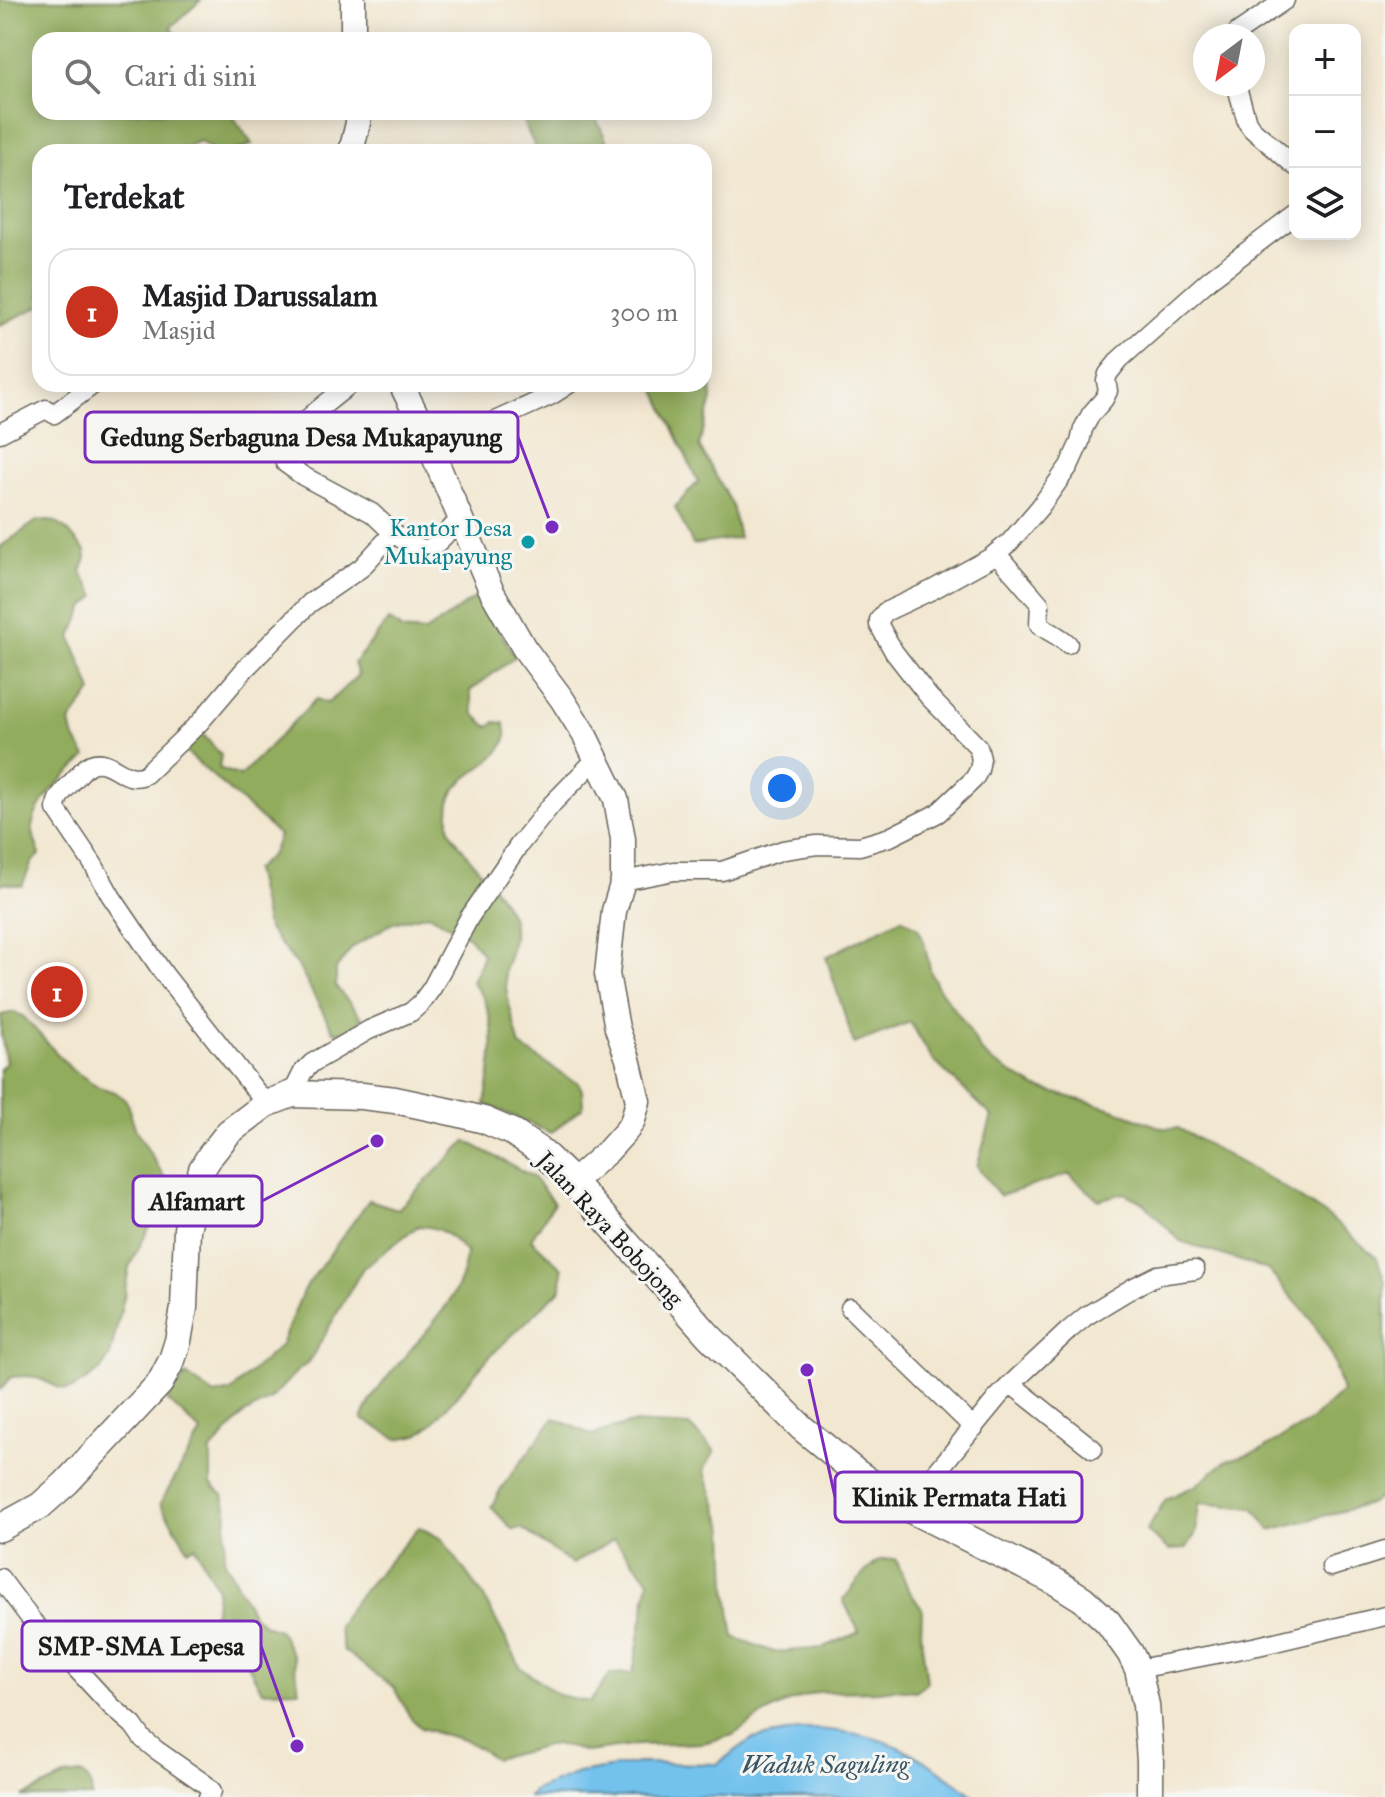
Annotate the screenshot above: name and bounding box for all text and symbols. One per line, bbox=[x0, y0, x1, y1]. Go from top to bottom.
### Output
north arrow bbox=[1193, 24, 1265, 96]
map controls bbox=[1289, 24, 1361, 240]
button: + bbox=[1289, 24, 1361, 96]
search box bbox=[32, 32, 712, 120]
icon: search bbox=[60, 54, 104, 98]
text: Cari di sini bbox=[124, 58, 257, 94]
button: − bbox=[1289, 96, 1361, 168]
button: layers bbox=[1289, 168, 1361, 240]
text: Terdekat bbox=[64, 176, 185, 217]
text: Masjid Darussalam bbox=[142, 278, 378, 314]
text: 1 bbox=[87, 296, 97, 328]
text: 300 m bbox=[610, 296, 678, 328]
text: Masjid bbox=[142, 314, 216, 346]
callout: Gedung Serbaguna Desa Mukapayung bbox=[85, 412, 518, 462]
text: Gedung Serbaguna Desa Mukapayung bbox=[100, 421, 503, 454]
place label: Kantor Desa Mukapayung bbox=[383, 513, 513, 571]
marker: Kantor Desa Mukapayung bbox=[519, 533, 537, 551]
your location bbox=[762, 768, 802, 808]
pin: 1 bbox=[31, 962, 83, 1022]
street label: Jalan Raya Bobojong bbox=[528, 1143, 690, 1314]
callout: Alfamart bbox=[133, 1176, 262, 1226]
text: Alfamart bbox=[147, 1185, 246, 1217]
callout: Klinik Permata Hati bbox=[835, 1472, 1082, 1522]
text: Klinik Permata Hati bbox=[852, 1481, 1067, 1513]
callout: SMP-SMA Lepesa bbox=[22, 1621, 261, 1671]
text: SMP-SMA Lepesa bbox=[38, 1630, 245, 1662]
water label: Waduk Saguling bbox=[741, 1748, 911, 1780]

